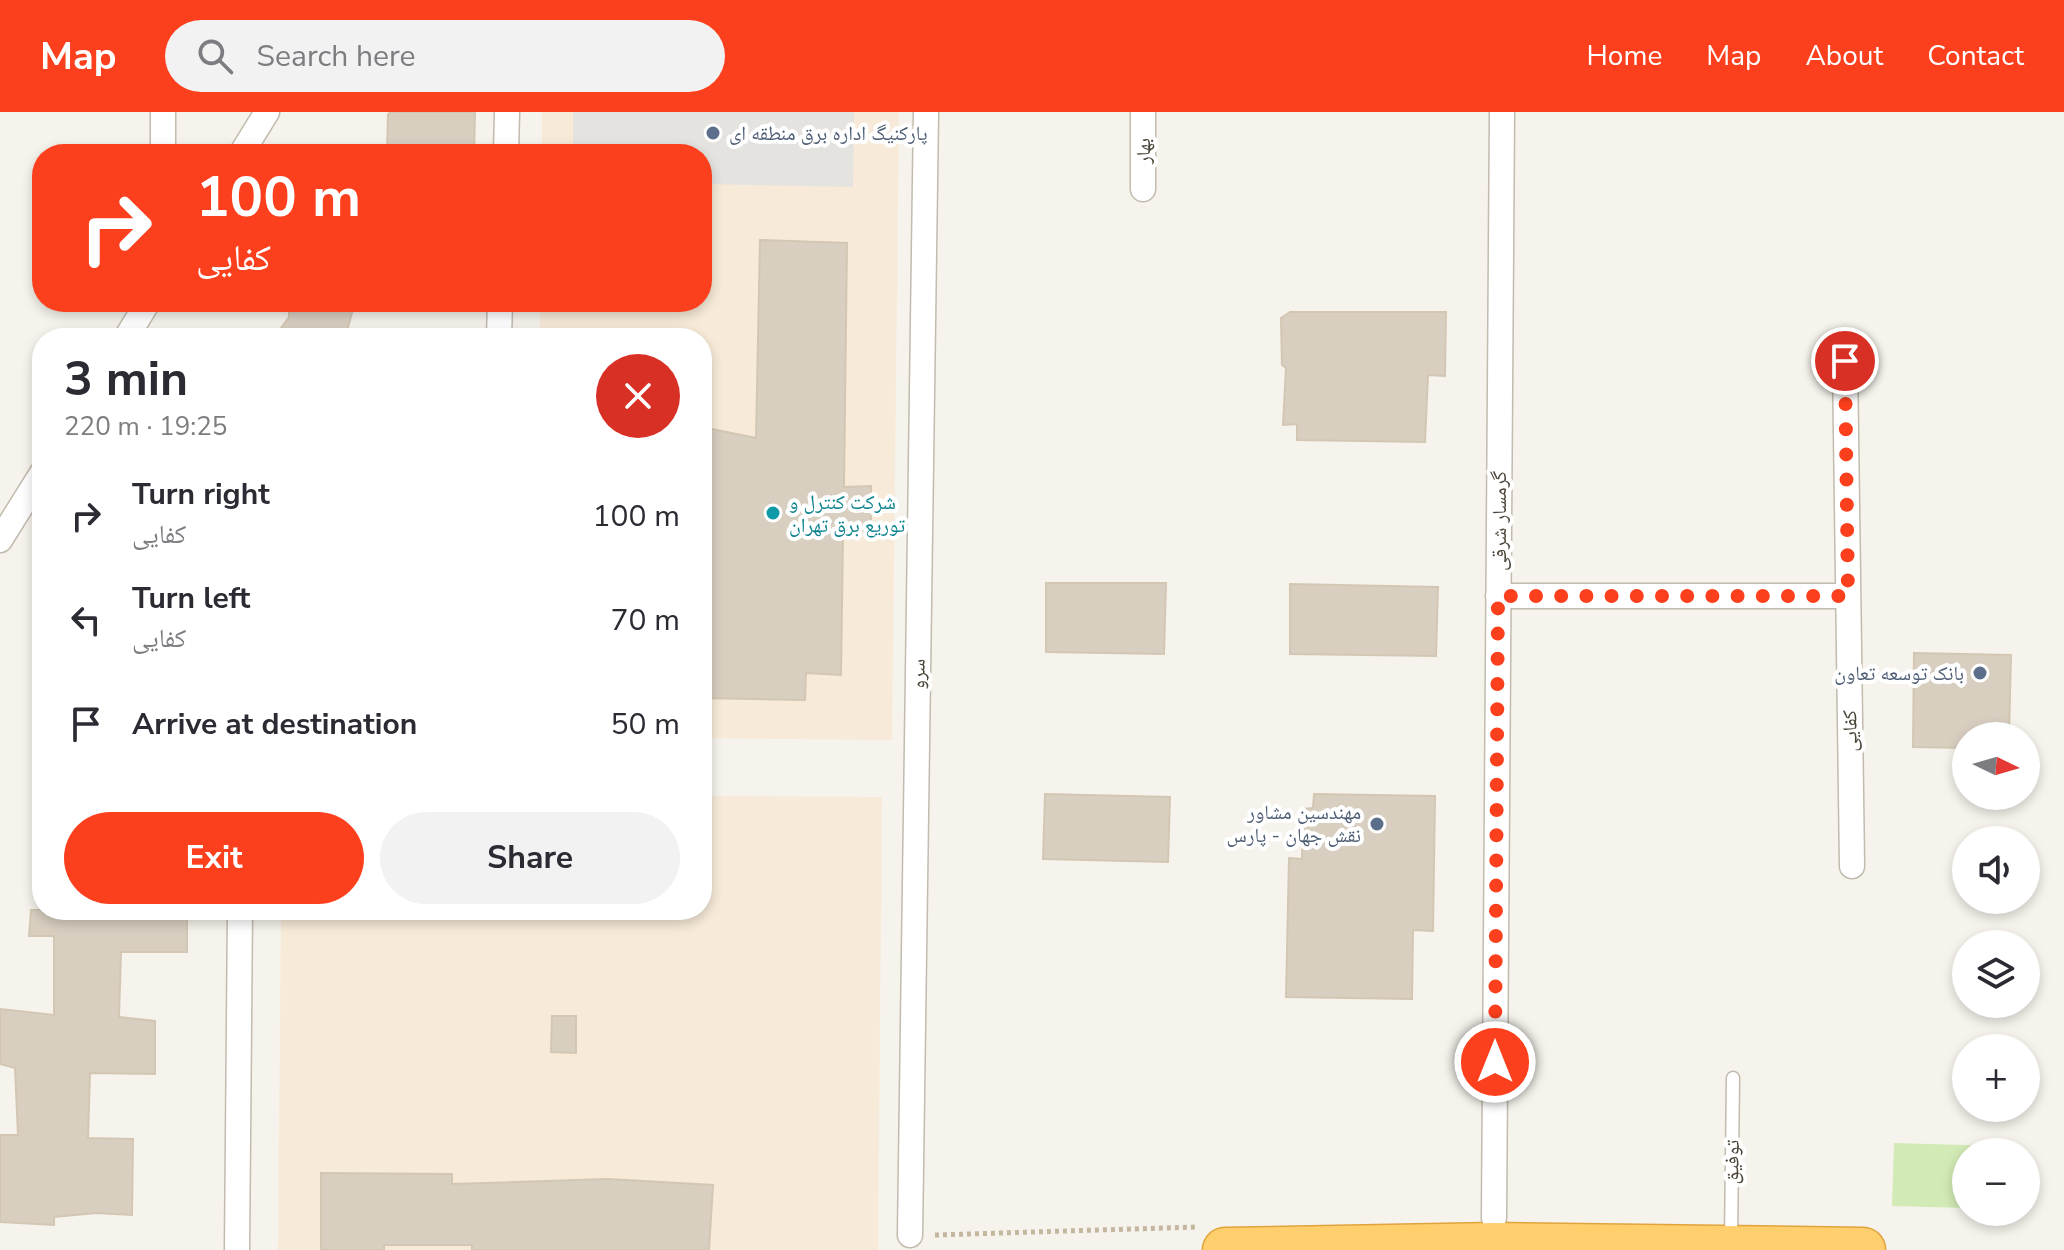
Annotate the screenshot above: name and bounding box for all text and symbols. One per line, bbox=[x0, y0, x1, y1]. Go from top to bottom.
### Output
search box bbox=[165, 20, 725, 92]
text: Map bbox=[40, 31, 117, 82]
icon: search bbox=[193, 34, 237, 78]
text: Search here bbox=[257, 36, 416, 77]
text: Home bbox=[1587, 37, 1662, 75]
text: Map bbox=[1706, 37, 1761, 75]
text: About bbox=[1805, 37, 1883, 75]
text: Contact bbox=[1927, 37, 2024, 75]
place label: پارکنیگ اداره برق منطقه ای bbox=[729, 120, 928, 147]
marker: پارکنیگ اداره برق منطقه ای bbox=[704, 124, 722, 142]
street label: بهار bbox=[1130, 138, 1157, 165]
text: 100 m bbox=[196, 159, 361, 236]
icon: right bbox=[64, 176, 168, 280]
text: کفایی bbox=[196, 234, 271, 283]
pin bbox=[1811, 327, 1879, 395]
icon: arrive bbox=[1823, 339, 1867, 383]
text: 3 min bbox=[64, 346, 188, 412]
button: close bbox=[596, 354, 680, 438]
text: 220 m · 19:25 bbox=[64, 409, 227, 444]
street label: گرمسار شرقی bbox=[1486, 471, 1513, 571]
text: Turn right bbox=[132, 474, 270, 515]
place label: شرکت کنترل و توریع برق تهران bbox=[789, 489, 905, 539]
icon: right bbox=[64, 494, 108, 538]
text: 100 m bbox=[593, 496, 680, 537]
marker: شرکت کنترل و توریع برق تهران bbox=[764, 504, 782, 522]
text: کفایی bbox=[132, 517, 186, 552]
text: Turn left bbox=[132, 578, 250, 619]
icon: left bbox=[64, 598, 108, 642]
text: 70 m bbox=[611, 600, 680, 641]
text: کفایی bbox=[132, 621, 186, 656]
street label: سرو bbox=[904, 658, 932, 690]
place label: بانک توسعه تعاون bbox=[1834, 660, 1964, 687]
marker: بانک توسعه تعاون bbox=[1971, 664, 1989, 682]
icon: arrive bbox=[64, 702, 108, 746]
text: Arrive at destination bbox=[132, 704, 417, 745]
text: 50 m bbox=[611, 704, 680, 745]
street label: کفایی bbox=[1836, 710, 1864, 752]
north arrow bbox=[1952, 722, 2040, 810]
map controls bbox=[1952, 722, 2040, 1226]
place label: مهندسین مشاور نقش جهان - پارس bbox=[1227, 799, 1361, 849]
button: Exit bbox=[64, 812, 364, 904]
button: Share bbox=[380, 812, 680, 904]
marker: مهندسین مشاور نقش جهان - پارس bbox=[1368, 815, 1386, 833]
button: sound bbox=[1952, 826, 2040, 914]
button: layers bbox=[1952, 930, 2040, 1018]
position arrow bbox=[1453, 1020, 1537, 1104]
button: + bbox=[1952, 1034, 2040, 1122]
button: − bbox=[1952, 1138, 2040, 1226]
street label: توفیق bbox=[1718, 1139, 1746, 1185]

